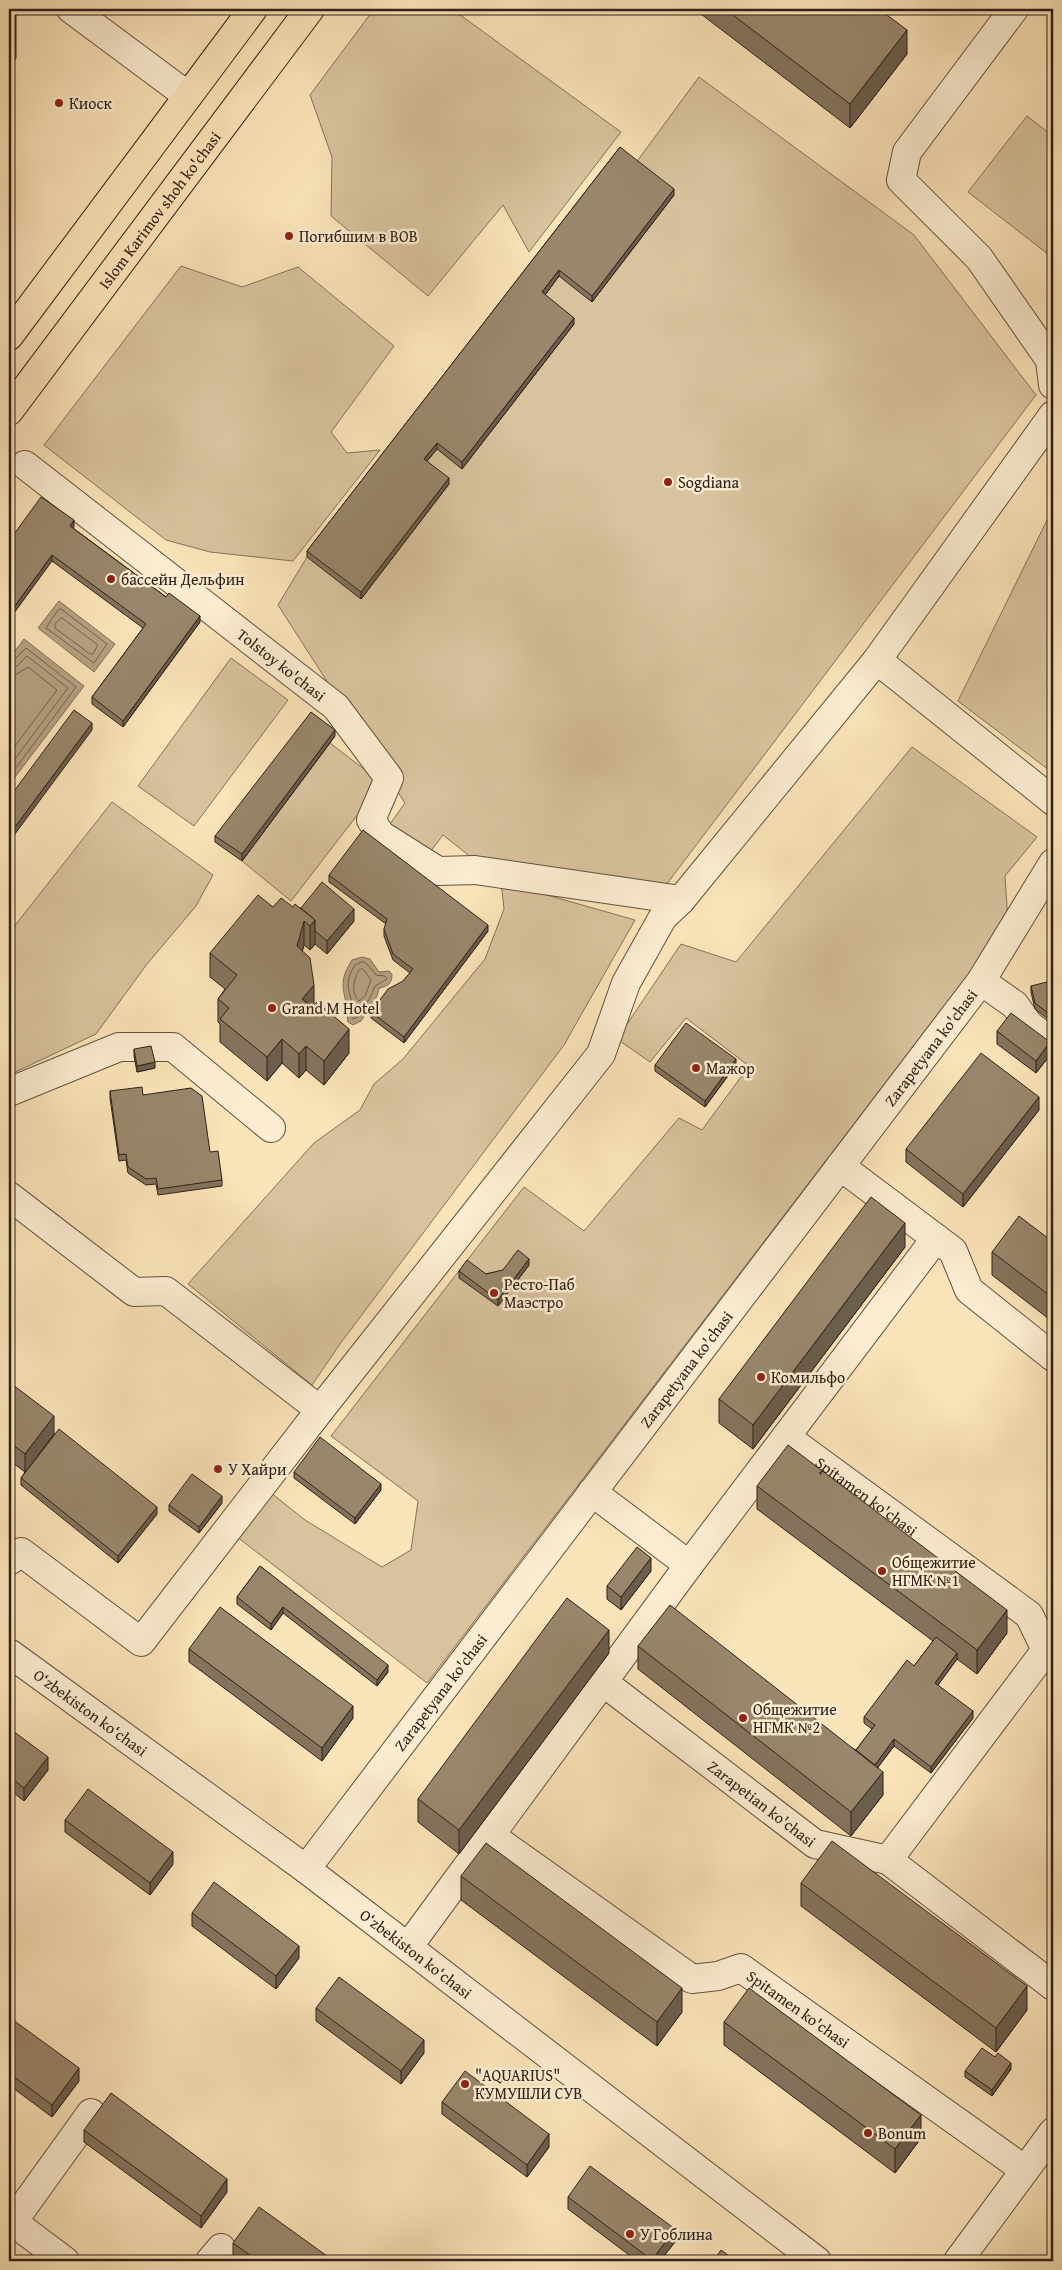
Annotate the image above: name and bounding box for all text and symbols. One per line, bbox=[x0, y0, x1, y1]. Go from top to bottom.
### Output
place label: Киоск bbox=[69, 91, 113, 115]
marker: Киоск bbox=[53, 97, 65, 109]
street label: Islom Karimov shoh ko'chasi bbox=[92, 126, 227, 294]
place label: Погибшим в ВОВ bbox=[299, 224, 418, 248]
marker: Погибшим в ВОВ bbox=[283, 230, 295, 242]
place label: Sogdiana bbox=[678, 470, 740, 494]
marker: Sogdiana bbox=[662, 476, 674, 488]
place label: бассейн Дельфин bbox=[121, 567, 244, 591]
marker: бассейн Дельфин bbox=[105, 573, 117, 585]
street label: Tolstoy ko'chasi bbox=[232, 622, 332, 707]
street label: Zarapetyana ko'chasi bbox=[878, 983, 983, 1111]
place label: Grand M Hotel bbox=[282, 996, 380, 1020]
marker: Grand M Hotel bbox=[266, 1002, 278, 1014]
place label: Мажор bbox=[706, 1056, 755, 1080]
marker: Мажор bbox=[690, 1062, 702, 1074]
place label: Ресто-Паб Маэстро bbox=[504, 1272, 575, 1314]
marker: Ресто-Паб Маэстро bbox=[488, 1287, 500, 1299]
street label: Zarapetyana ko'chasi bbox=[634, 1305, 739, 1433]
place label: Комильфо bbox=[771, 1365, 845, 1389]
marker: Комильфо bbox=[755, 1371, 767, 1383]
street label: Spitamen ko'chasi bbox=[811, 1450, 923, 1542]
place label: У Хайри bbox=[228, 1457, 287, 1481]
marker: У Хайри bbox=[212, 1463, 224, 1475]
place label: Общежитие НГМК №1 bbox=[892, 1550, 976, 1592]
marker: Общежитие НГМК №1 bbox=[876, 1565, 888, 1577]
street label: Zarapetyana ko'chasi bbox=[388, 1628, 493, 1756]
street label: O‘zbekiston ko‘chasi bbox=[29, 1663, 153, 1762]
place label: Общежитие НГМК №2 bbox=[753, 1697, 837, 1739]
marker: Общежитие НГМК №2 bbox=[737, 1712, 749, 1724]
street label: Zarapetian ko'chasi bbox=[703, 1754, 822, 1853]
street label: O‘zbekiston ko‘chasi bbox=[355, 1903, 478, 2005]
street label: Spitamen ko'chasi bbox=[742, 1964, 855, 2054]
place label: "AQUARIUS" КУМУШЛИ СУВ bbox=[475, 2063, 582, 2105]
marker: "AQUARIUS" КУМУШЛИ СУВ bbox=[459, 2078, 471, 2090]
place label: Bonum bbox=[878, 2121, 926, 2145]
marker: Bonum bbox=[862, 2127, 874, 2139]
place label: У Гоблина bbox=[640, 2222, 713, 2246]
marker: У Гоблина bbox=[624, 2228, 636, 2240]

